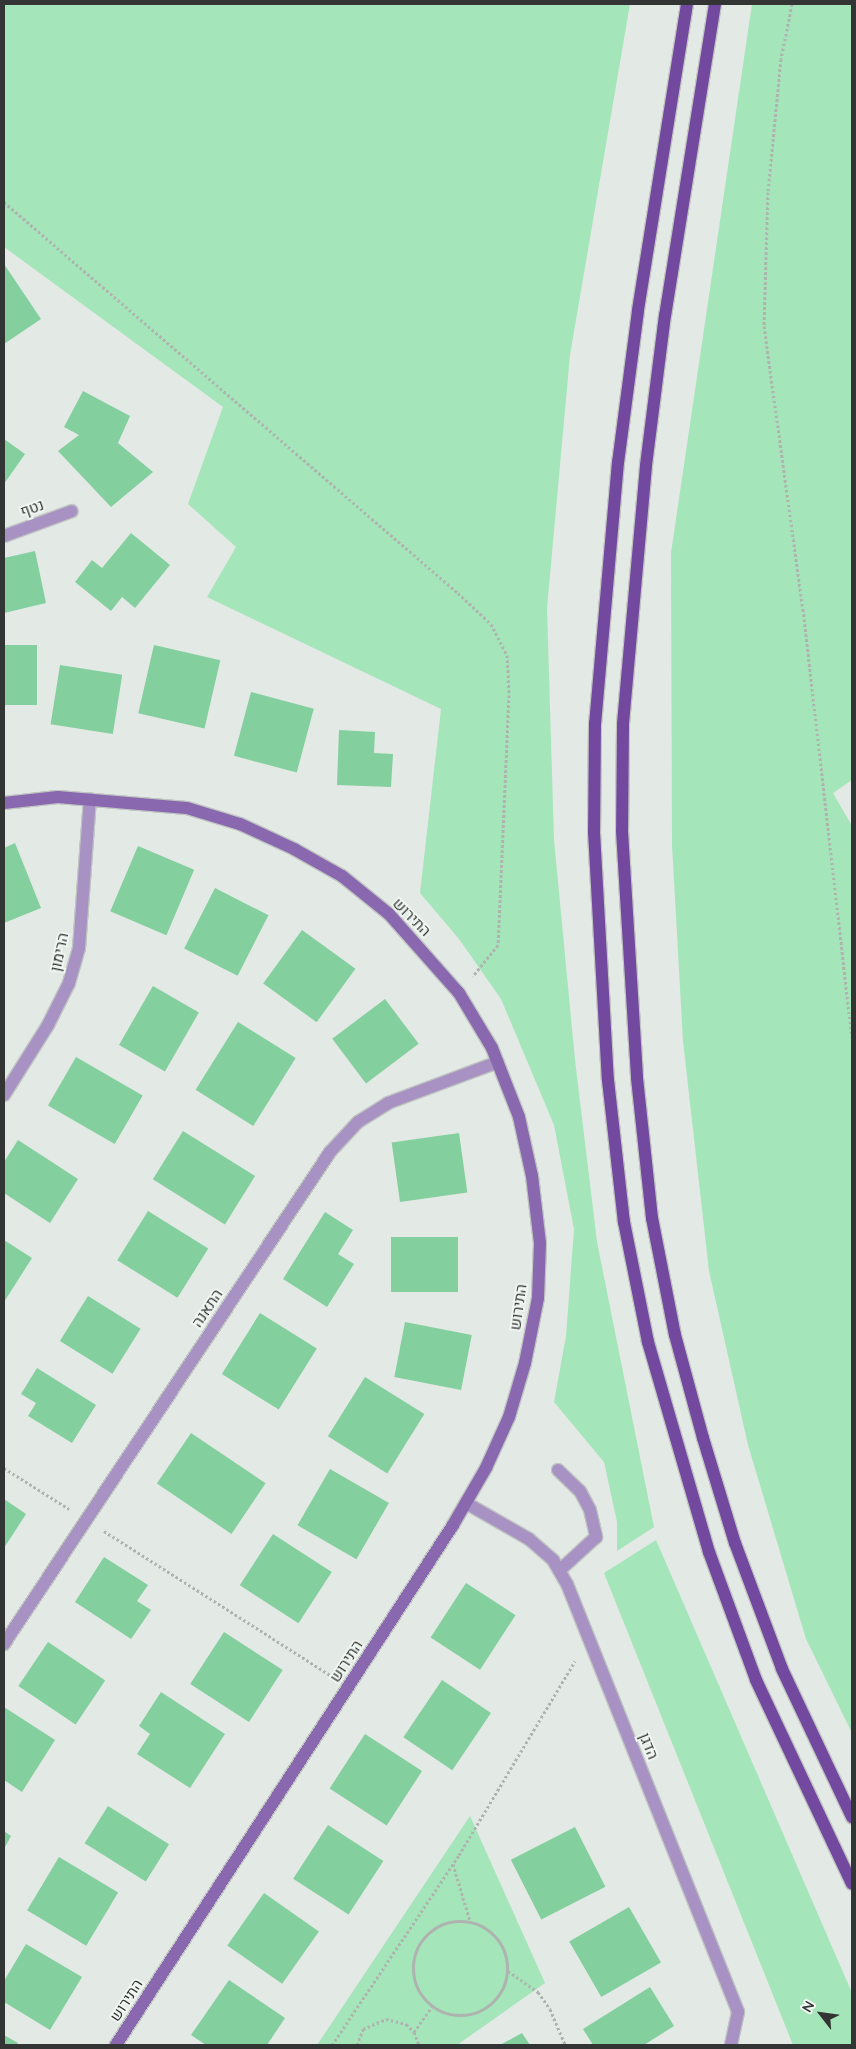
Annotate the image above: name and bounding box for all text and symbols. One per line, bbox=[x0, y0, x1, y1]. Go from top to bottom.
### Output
street label: נטף bbox=[18, 496, 46, 520]
street label: התירוש bbox=[389, 894, 435, 940]
street label: הרימון bbox=[46, 931, 72, 973]
street label: התירוש bbox=[506, 1283, 530, 1331]
street label: התאנה bbox=[188, 1286, 226, 1330]
street label: התירוש bbox=[326, 1637, 366, 1685]
street label: הדגן bbox=[636, 1730, 662, 1762]
street label: התירוש bbox=[106, 1976, 146, 2024]
north arrow bbox=[796, 1989, 846, 2039]
text: N bbox=[798, 1998, 818, 2015]

